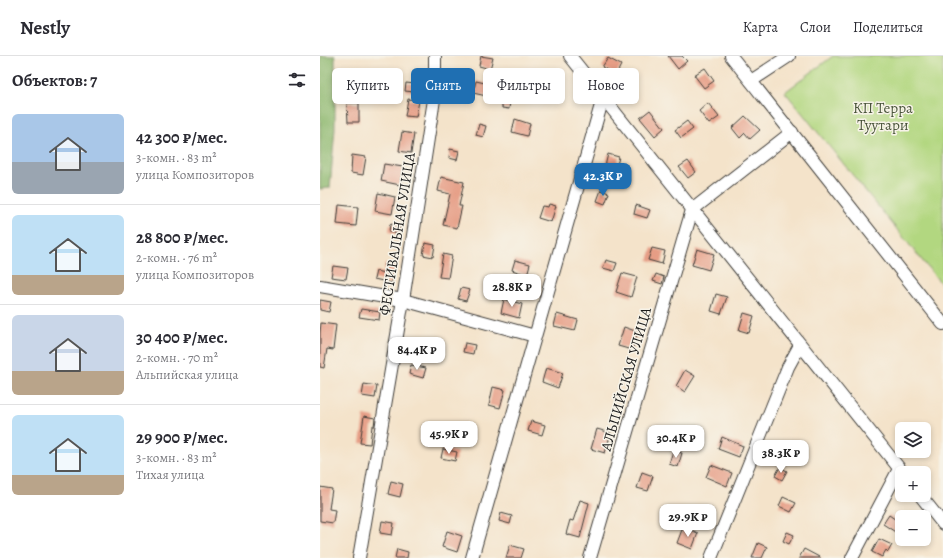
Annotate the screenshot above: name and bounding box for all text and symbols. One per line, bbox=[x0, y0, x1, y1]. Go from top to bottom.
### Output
text: Nestly bbox=[20, 15, 70, 41]
text: Карта bbox=[743, 18, 778, 37]
text: Слои bbox=[800, 18, 831, 37]
text: Поделиться bbox=[853, 18, 923, 37]
chip: Купить bbox=[332, 68, 403, 104]
chip: Снять bbox=[411, 68, 475, 104]
chip: Фильтры bbox=[483, 68, 565, 104]
chip: Новое bbox=[573, 68, 639, 104]
text: Объектов: 7 bbox=[12, 69, 97, 92]
icon: filters bbox=[286, 69, 308, 91]
park label: КП Терра Туутари bbox=[853, 98, 913, 135]
text: 42 300 ₽/мес. bbox=[136, 126, 228, 149]
icon: home bbox=[44, 130, 92, 178]
text: 3-комн. · 83 m² bbox=[136, 149, 217, 166]
street label: ФЕСТИВАЛЬНАЯ УЛИЦА bbox=[374, 151, 420, 317]
pin: 42.3K ₽ bbox=[566, 163, 640, 197]
text: улица Композиторов bbox=[136, 166, 254, 183]
text: 42.3K ₽ bbox=[584, 167, 622, 184]
text: 28 800 ₽/мес. bbox=[136, 226, 229, 249]
icon: home bbox=[44, 231, 92, 279]
text: 2-комн. · 76 m² bbox=[136, 249, 217, 266]
text: улица Композиторов bbox=[136, 266, 254, 283]
pin: 28.8K ₽ bbox=[475, 274, 549, 308]
text: 28.8K ₽ bbox=[492, 278, 532, 295]
street label: АЛЬПИЙСКАЯ УЛИЦА bbox=[596, 305, 656, 454]
text: 30 400 ₽/мес. bbox=[136, 326, 228, 349]
icon: home bbox=[44, 331, 92, 379]
pin: 84.4K ₽ bbox=[380, 337, 454, 371]
text: 84.4K ₽ bbox=[397, 341, 437, 358]
text: 2-комн. · 70 m² bbox=[136, 349, 218, 366]
text: Альпийская улица bbox=[136, 366, 239, 383]
pin: 45.9K ₽ bbox=[412, 421, 486, 455]
map controls bbox=[895, 422, 931, 546]
button: layers bbox=[895, 422, 931, 458]
text: 45.9K ₽ bbox=[430, 425, 468, 442]
pin: 30.4K ₽ bbox=[639, 425, 713, 459]
text: 29 900 ₽/мес. bbox=[136, 426, 228, 449]
text: 30.4K ₽ bbox=[656, 429, 696, 446]
icon: home bbox=[44, 431, 92, 479]
pin: 38.3K ₽ bbox=[744, 440, 818, 474]
text: 38.3K ₽ bbox=[762, 444, 800, 461]
text: 3-комн. · 83 m² bbox=[136, 449, 217, 466]
text: Тихая улица bbox=[136, 466, 204, 483]
button: + bbox=[895, 466, 931, 502]
pin: 29.9K ₽ bbox=[651, 504, 725, 538]
text: 29.9K ₽ bbox=[668, 508, 708, 525]
button: − bbox=[895, 510, 931, 546]

